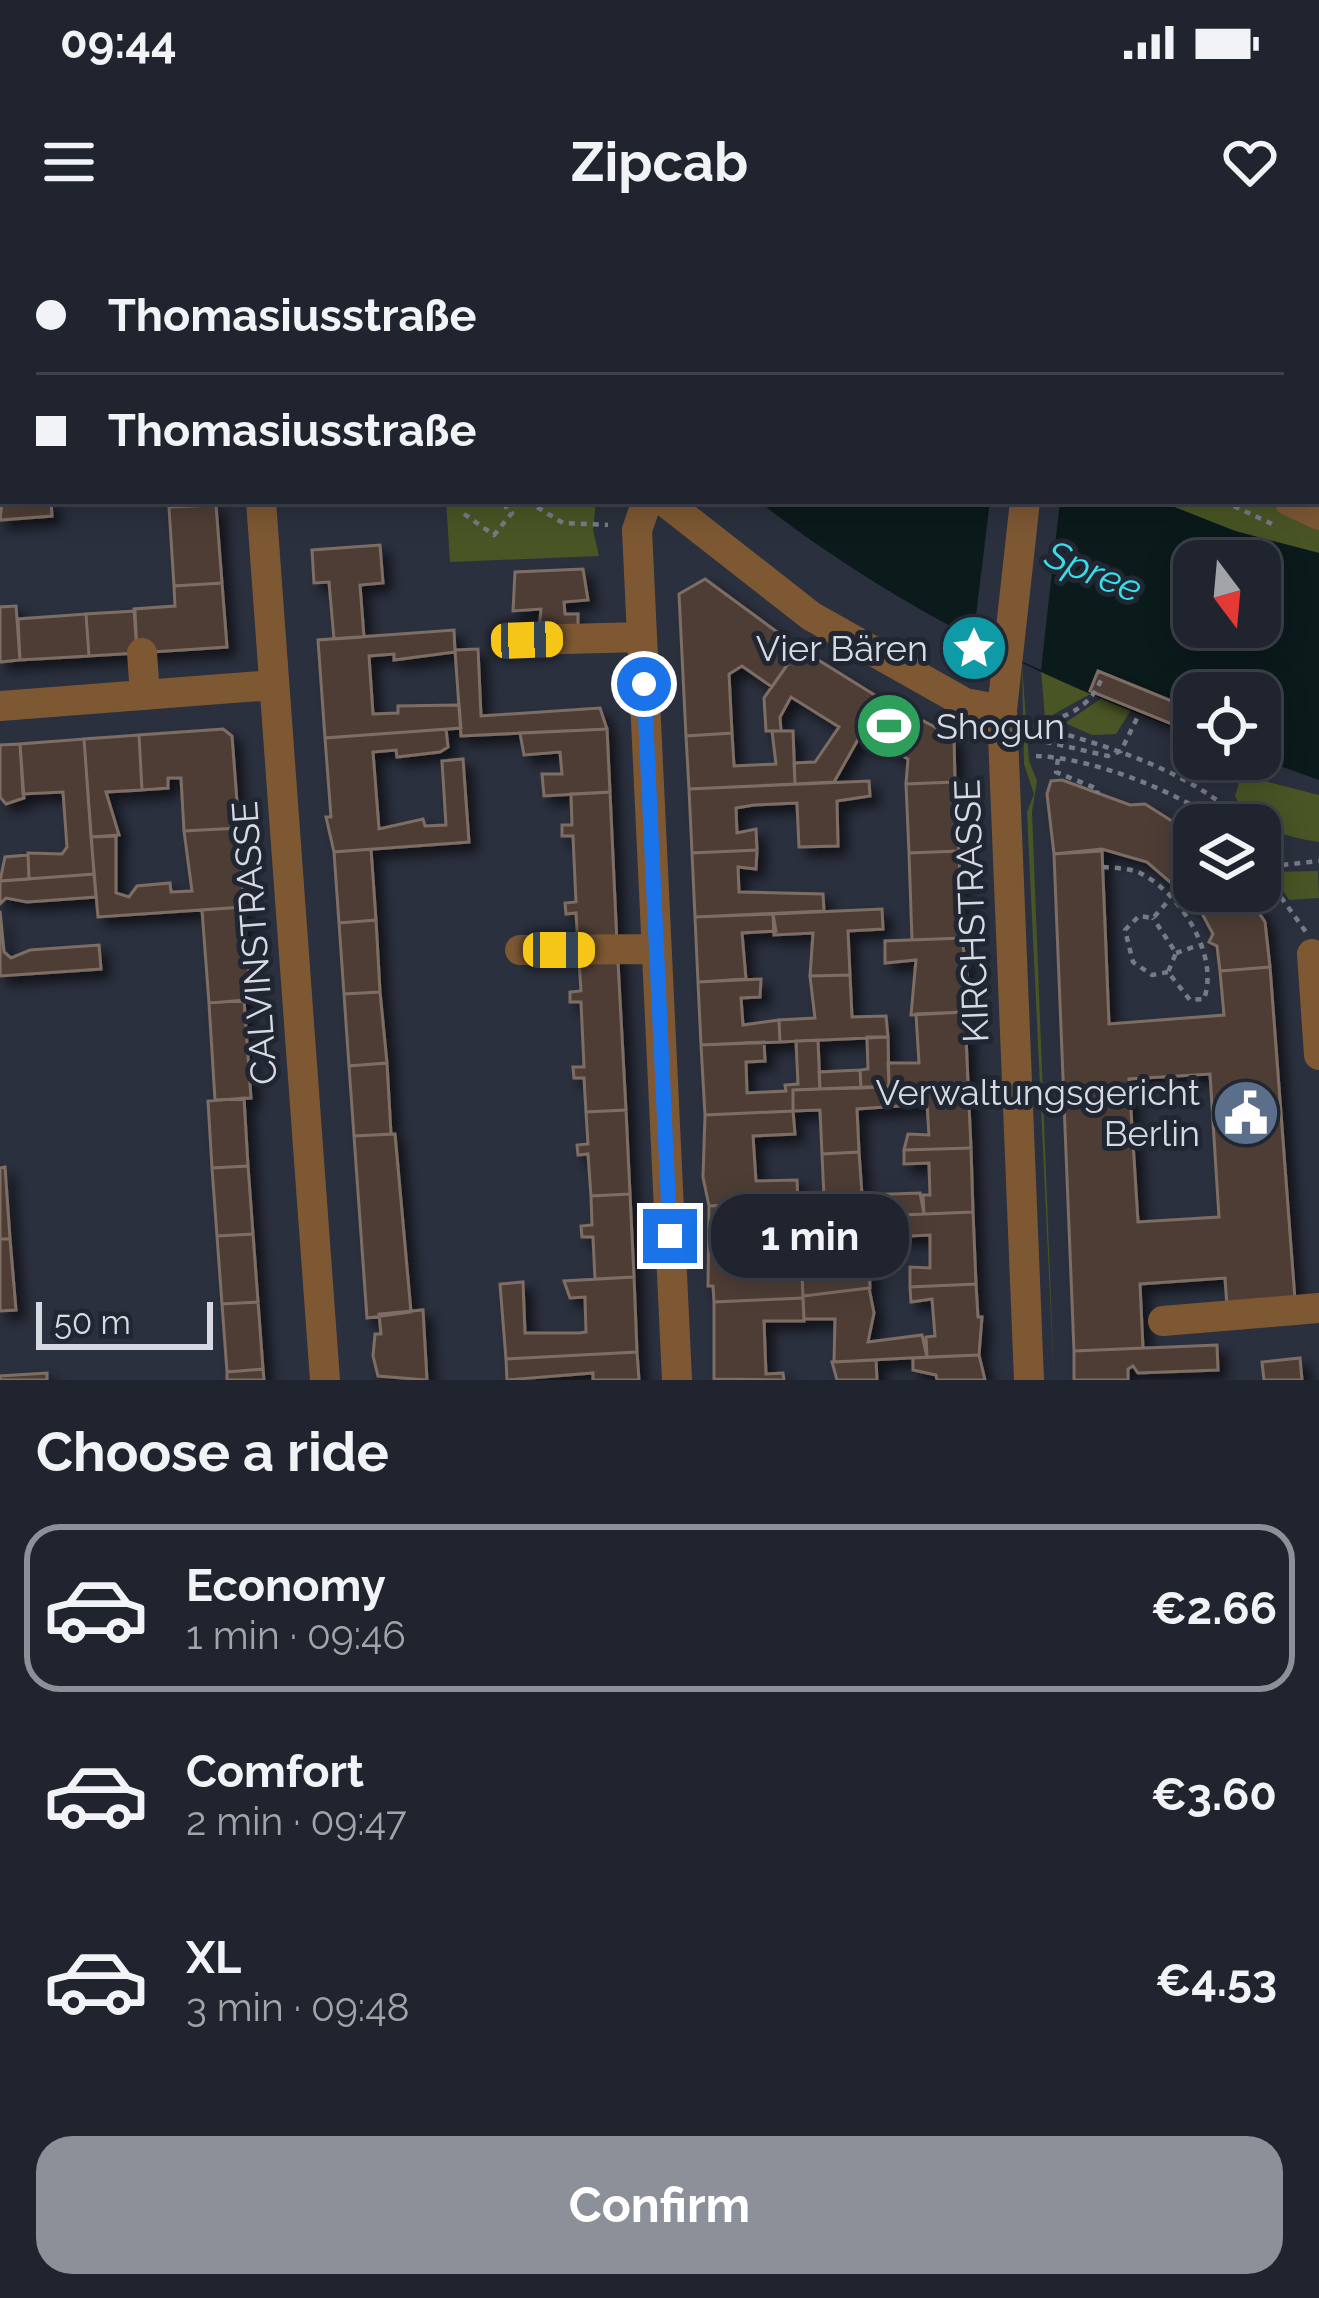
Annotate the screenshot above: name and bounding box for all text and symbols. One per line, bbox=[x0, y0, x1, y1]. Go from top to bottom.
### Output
text: 09:44 bbox=[60, 16, 177, 69]
icon: menu bbox=[36, 129, 102, 195]
icon: heart bbox=[1217, 129, 1283, 195]
text: Zipcab bbox=[571, 130, 748, 194]
text: Thomasiusstraße bbox=[108, 289, 476, 342]
text: Thomasiusstraße bbox=[108, 404, 476, 457]
water label: Spree bbox=[1038, 530, 1149, 612]
north arrow bbox=[1173, 540, 1281, 648]
map controls bbox=[1173, 540, 1281, 912]
place icon: Vier Bären bbox=[939, 613, 1009, 683]
car bbox=[490, 621, 564, 659]
place label: Vier Bären bbox=[756, 627, 928, 669]
route start bbox=[617, 657, 671, 711]
button: locate bbox=[1173, 672, 1281, 780]
sports icon: Shogun bbox=[854, 691, 924, 761]
place label: Shogun bbox=[936, 705, 1065, 747]
street label: KIRCHSTRASSE bbox=[945, 779, 997, 1043]
street label: CALVINSTRASSE bbox=[223, 800, 285, 1086]
button: layers bbox=[1173, 804, 1281, 912]
car bbox=[523, 932, 595, 968]
place label: Verwaltungsgericht Berlin bbox=[875, 1071, 1200, 1154]
public building icon: Verwaltungsgericht Berlin bbox=[1211, 1078, 1281, 1148]
callout: 1 min bbox=[712, 1194, 910, 1278]
route end bbox=[643, 1209, 697, 1263]
text: 1 min bbox=[761, 1213, 859, 1259]
scale bar bbox=[36, 1296, 213, 1349]
text: 50 m bbox=[54, 1303, 131, 1342]
text: Choose a ride bbox=[36, 1420, 389, 1484]
icon: car bbox=[42, 1554, 150, 1662]
text: Economy bbox=[186, 1559, 386, 1612]
text: €2.66 bbox=[1151, 1582, 1277, 1635]
text: 1 min · 09:46 bbox=[186, 1612, 406, 1658]
icon: car bbox=[42, 1740, 150, 1848]
text: Comfort bbox=[186, 1745, 364, 1798]
text: €3.60 bbox=[1151, 1768, 1277, 1821]
text: 2 min · 09:47 bbox=[186, 1798, 407, 1844]
icon: car bbox=[42, 1926, 150, 2034]
text: XL bbox=[186, 1931, 241, 1984]
text: €4.53 bbox=[1155, 1954, 1277, 2007]
text: 3 min · 09:48 bbox=[186, 1984, 410, 2030]
button: Confirm bbox=[36, 2136, 1283, 2274]

